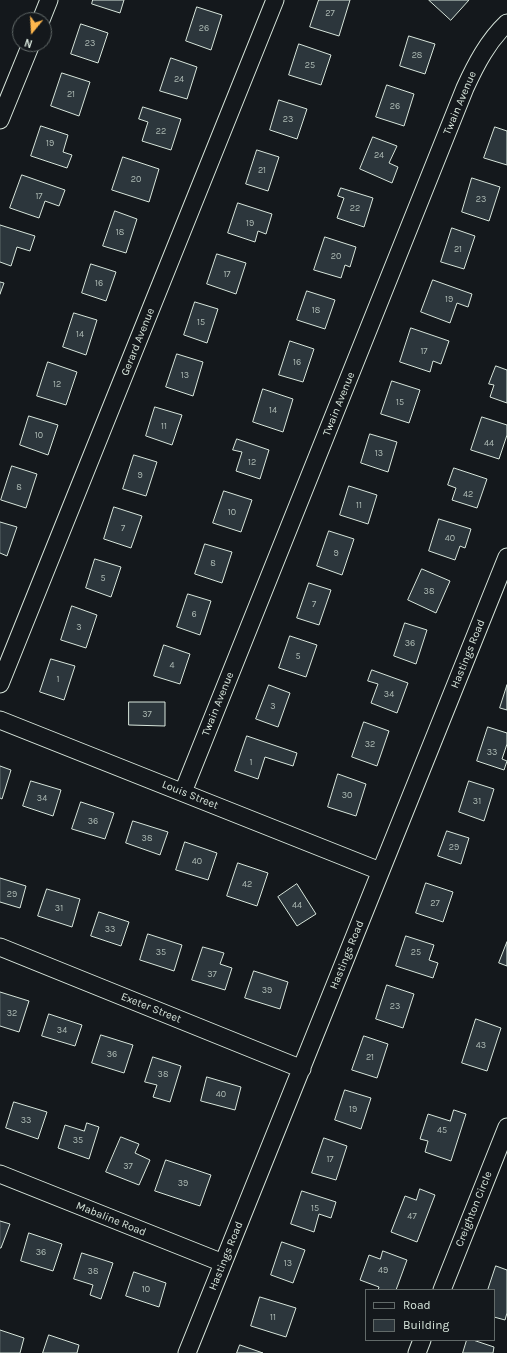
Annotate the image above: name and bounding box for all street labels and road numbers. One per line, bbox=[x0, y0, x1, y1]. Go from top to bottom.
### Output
street label: Twain Avenue bbox=[441, 69, 479, 137]
street label: Gerard Avenue bbox=[118, 306, 158, 378]
street label: Twain Avenue bbox=[320, 370, 358, 438]
street label: Hastings Road bbox=[448, 618, 488, 690]
street label: Twain Avenue bbox=[199, 670, 237, 738]
street label: Louis Street bbox=[160, 778, 220, 812]
street label: Hastings Road bbox=[327, 919, 367, 991]
street label: Exeter Street bbox=[119, 990, 183, 1026]
street label: Creighton Circle bbox=[453, 1169, 495, 1249]
street label: Mabaline Road bbox=[74, 1199, 148, 1239]
street label: Hastings Road bbox=[206, 1220, 246, 1292]

